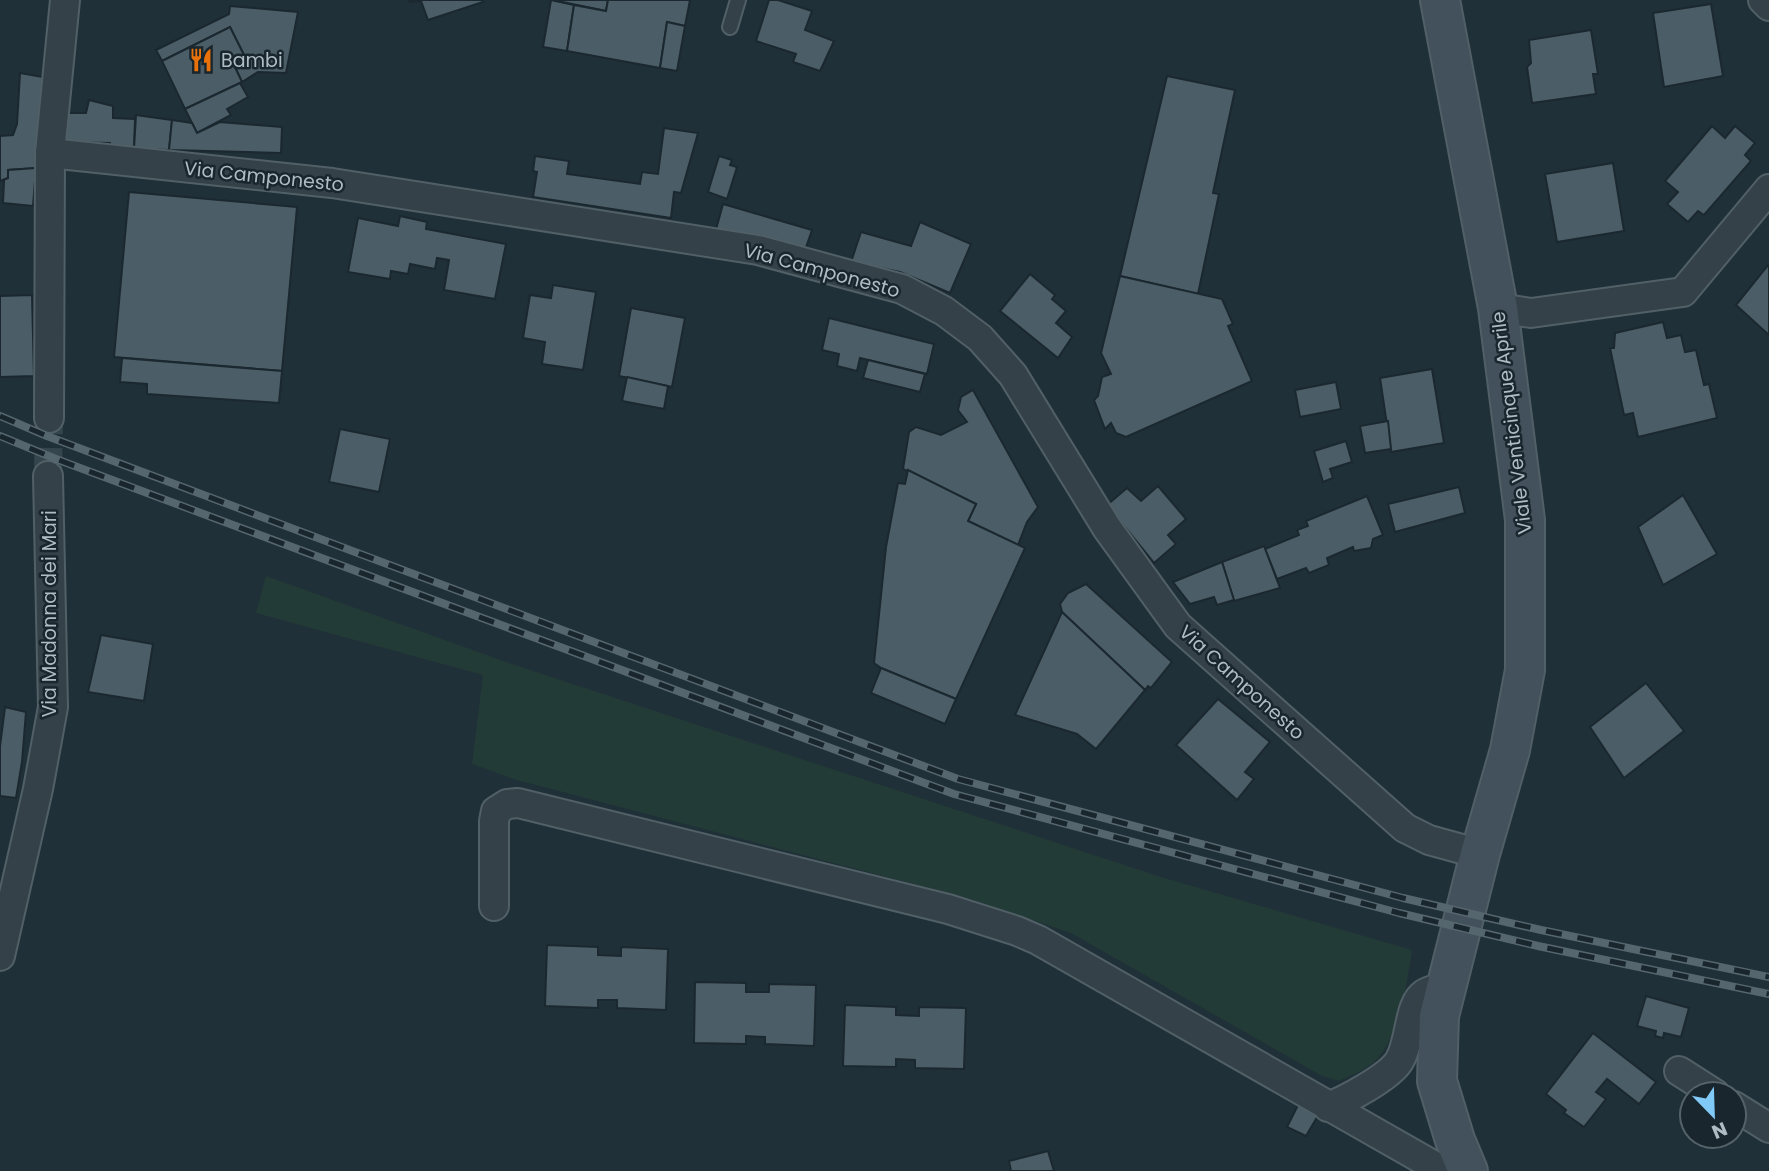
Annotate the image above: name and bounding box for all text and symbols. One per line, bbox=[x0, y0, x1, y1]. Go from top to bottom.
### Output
restaurant icon: Bambi bbox=[187, 46, 215, 74]
place label: Bambi bbox=[221, 47, 283, 74]
street label: Via Camponesto bbox=[183, 155, 345, 198]
street label: Via Camponesto bbox=[741, 237, 903, 304]
street label: Viale Venticinque Aprile bbox=[1484, 310, 1539, 536]
street label: Via Madonna dei Mari bbox=[36, 510, 63, 718]
street label: Via Camponesto bbox=[1173, 619, 1310, 746]
north arrow bbox=[1678, 1080, 1748, 1150]
text: N bbox=[1708, 1115, 1731, 1145]

